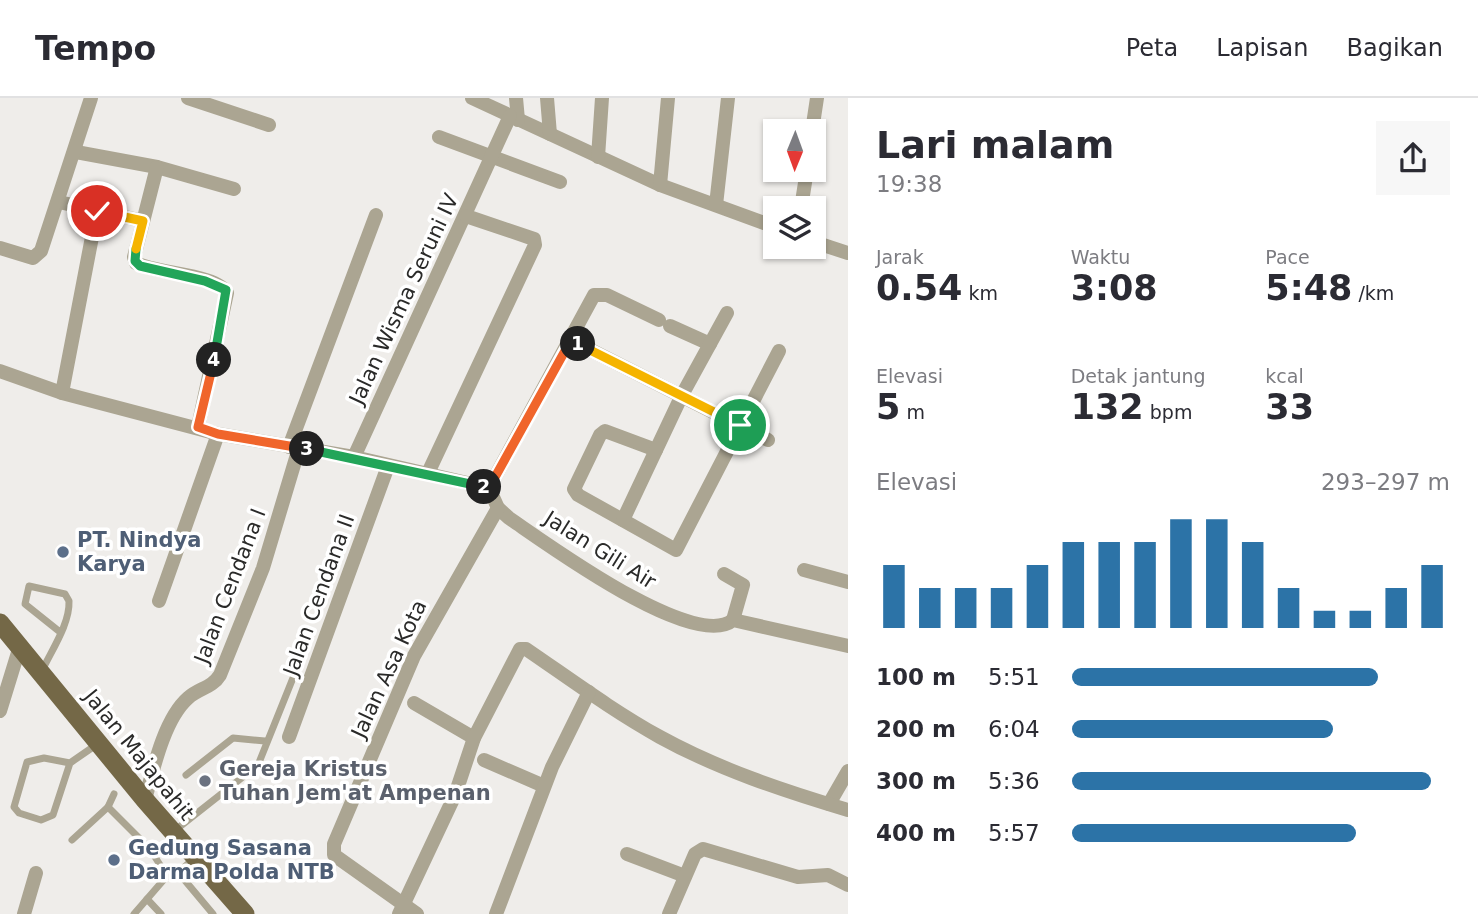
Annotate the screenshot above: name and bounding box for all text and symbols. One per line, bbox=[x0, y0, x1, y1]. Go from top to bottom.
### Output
text: Tempo bbox=[35, 29, 156, 68]
text: Peta bbox=[1126, 34, 1178, 62]
text: Lapisan bbox=[1216, 34, 1309, 62]
text: Bagikan bbox=[1347, 34, 1443, 62]
north arrow bbox=[763, 119, 826, 182]
map controls bbox=[763, 119, 826, 259]
button: share bbox=[1376, 121, 1450, 195]
text: Lari malam bbox=[876, 123, 1114, 167]
text: 19:38 bbox=[876, 171, 942, 197]
pin bbox=[67, 181, 127, 241]
street label: Jalan Wisma Seruni IV bbox=[344, 189, 464, 410]
icon: check bbox=[78, 192, 116, 230]
button: layers bbox=[763, 196, 826, 259]
text: Jarak bbox=[876, 246, 924, 268]
text: Waktu bbox=[1071, 246, 1130, 268]
text: Pace bbox=[1265, 246, 1310, 268]
text: 0.54 bbox=[876, 268, 962, 308]
text: 3:08 bbox=[1071, 268, 1158, 308]
text: 5:48 bbox=[1265, 268, 1352, 308]
text: km bbox=[962, 282, 998, 304]
text: /km bbox=[1352, 282, 1394, 304]
pin: 1 bbox=[560, 327, 596, 362]
text: 1 bbox=[571, 332, 584, 354]
pin: 4 bbox=[196, 342, 232, 378]
text: 4 bbox=[207, 348, 220, 370]
text: Elevasi bbox=[876, 365, 943, 387]
text: Detak jantung bbox=[1071, 365, 1206, 387]
text: kcal bbox=[1265, 365, 1304, 387]
text: 5 bbox=[876, 387, 900, 427]
text: 132 bbox=[1071, 387, 1144, 427]
text: 33 bbox=[1265, 387, 1314, 427]
pin bbox=[710, 395, 770, 455]
text: m bbox=[900, 401, 925, 423]
text: bpm bbox=[1144, 401, 1192, 423]
icon: arrive bbox=[721, 406, 759, 444]
pin: 3 bbox=[290, 432, 324, 466]
text: 3 bbox=[300, 437, 313, 459]
text: Elevasi bbox=[876, 469, 957, 495]
text: 293–297 m bbox=[1321, 469, 1450, 495]
pin: 2 bbox=[466, 470, 502, 504]
text: 2 bbox=[477, 475, 490, 497]
street label: Jalan Cendana I bbox=[189, 505, 271, 669]
street label: Jalan Gili Air bbox=[538, 505, 661, 594]
street label: Jalan Cendana II bbox=[278, 511, 359, 681]
place label: PT. Nindya Karya bbox=[77, 528, 201, 576]
marker: PT. Nindya Karya bbox=[55, 544, 71, 560]
street label: Jalan Asa Kota bbox=[346, 596, 431, 744]
text: 100 m bbox=[876, 664, 956, 690]
text: 5:51 bbox=[988, 664, 1040, 690]
street label: Jalan Majapahit bbox=[78, 683, 199, 825]
text: 200 m bbox=[876, 716, 956, 742]
text: 6:04 bbox=[988, 716, 1040, 742]
place label: Gereja Kristus Tuhan Jem'at Ampenan bbox=[219, 757, 491, 805]
text: 300 m bbox=[876, 768, 956, 794]
text: 5:36 bbox=[988, 768, 1040, 794]
marker: Gereja Kristus Tuhan Jem'at Ampenan bbox=[197, 773, 213, 789]
text: 400 m bbox=[876, 820, 956, 846]
text: 5:57 bbox=[988, 820, 1040, 846]
place label: Gedung Sasana Darma Polda NTB bbox=[128, 836, 335, 884]
marker: Gedung Sasana Darma Polda NTB bbox=[106, 852, 122, 868]

